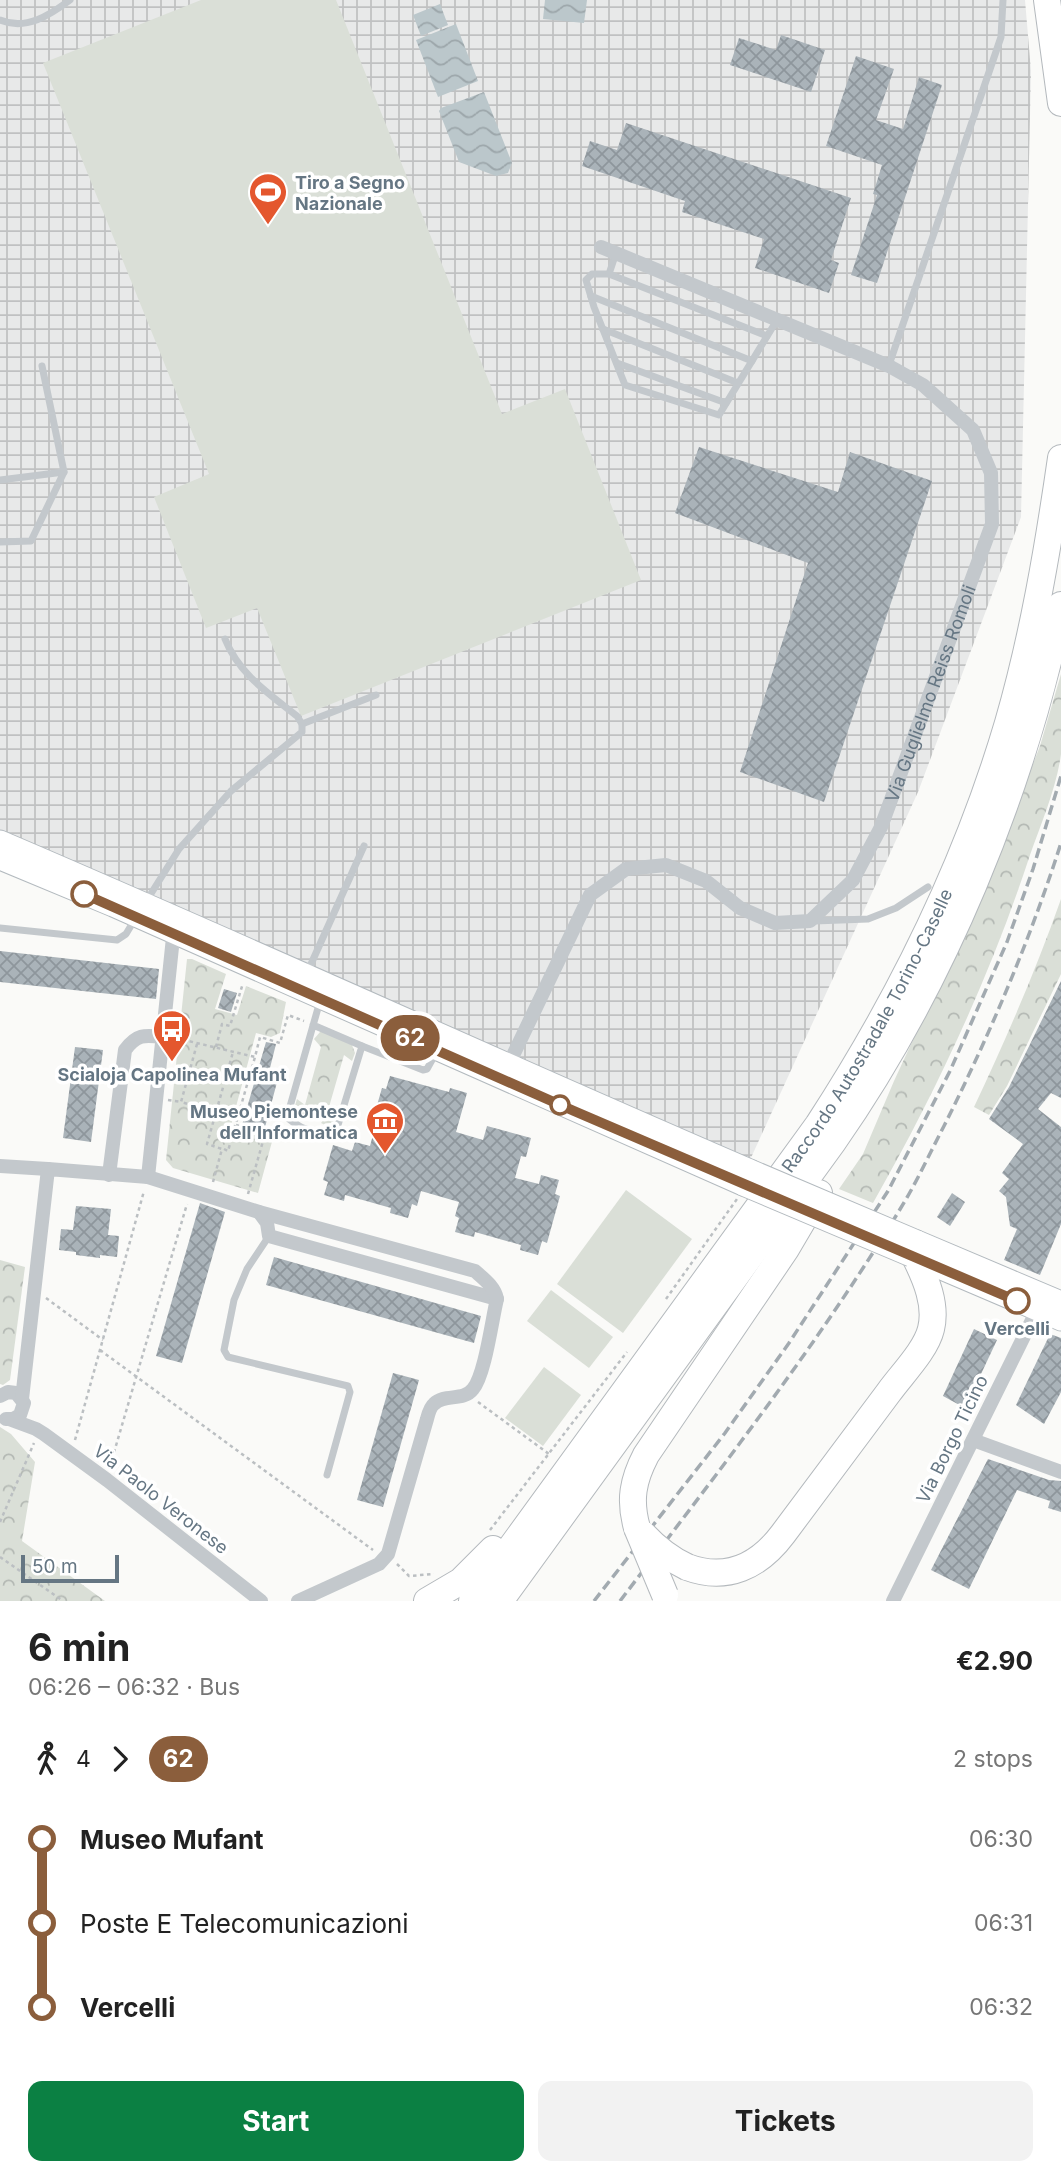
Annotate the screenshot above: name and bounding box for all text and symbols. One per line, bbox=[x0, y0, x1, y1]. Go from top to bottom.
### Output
sports icon: Tiro a Segno Nazionale bbox=[247, 171, 289, 226]
place label: Tiro a Segno Nazionale bbox=[295, 172, 405, 214]
street label: Via Guglielmo Reiss Romoli bbox=[881, 582, 979, 805]
unlabelled marker bbox=[71, 881, 97, 907]
street label: Raccordo Autostradale Torino-Caselle bbox=[777, 885, 956, 1176]
bus stop icon: Scialoja Capolinea Mufant bbox=[151, 1008, 193, 1063]
line badge: 62 bbox=[378, 1015, 442, 1061]
text: 62 bbox=[395, 1023, 425, 1052]
place label: Scialoja Capolinea Mufant bbox=[58, 1064, 287, 1085]
unlabelled marker bbox=[550, 1095, 570, 1115]
museum icon: Museo Piemontese dell’Informatica bbox=[364, 1100, 406, 1155]
place label: Museo Piemontese dell’Informatica bbox=[190, 1101, 358, 1143]
marker: Vercelli bbox=[1004, 1288, 1030, 1314]
place label: Vercelli bbox=[984, 1318, 1050, 1339]
street label: Via Borgo Ticino bbox=[912, 1372, 992, 1506]
street label: Via Paolo Veronese bbox=[90, 1440, 232, 1558]
scale bar bbox=[21, 1552, 119, 1584]
text: 50 m bbox=[32, 1555, 78, 1578]
text: 6 min bbox=[28, 1624, 130, 1670]
text: €2.90 bbox=[956, 1645, 1033, 1676]
text: 06:26 – 06:32 · Bus bbox=[28, 1673, 240, 1701]
icon: walk bbox=[28, 1740, 66, 1778]
icon: forward bbox=[101, 1740, 139, 1778]
text: 62 bbox=[163, 1744, 194, 1773]
text: 4 bbox=[76, 1745, 91, 1773]
text: 2 stops bbox=[953, 1745, 1033, 1773]
text: Museo Mufant bbox=[80, 1824, 264, 1855]
text: 06:30 bbox=[969, 1825, 1033, 1853]
text: Poste E Telecomunicazioni bbox=[80, 1908, 409, 1939]
text: 06:31 bbox=[974, 1909, 1033, 1937]
text: Vercelli bbox=[80, 1992, 175, 2023]
text: 06:32 bbox=[969, 1993, 1033, 2021]
button: Start bbox=[28, 2081, 524, 2161]
button: Tickets bbox=[538, 2081, 1033, 2161]

